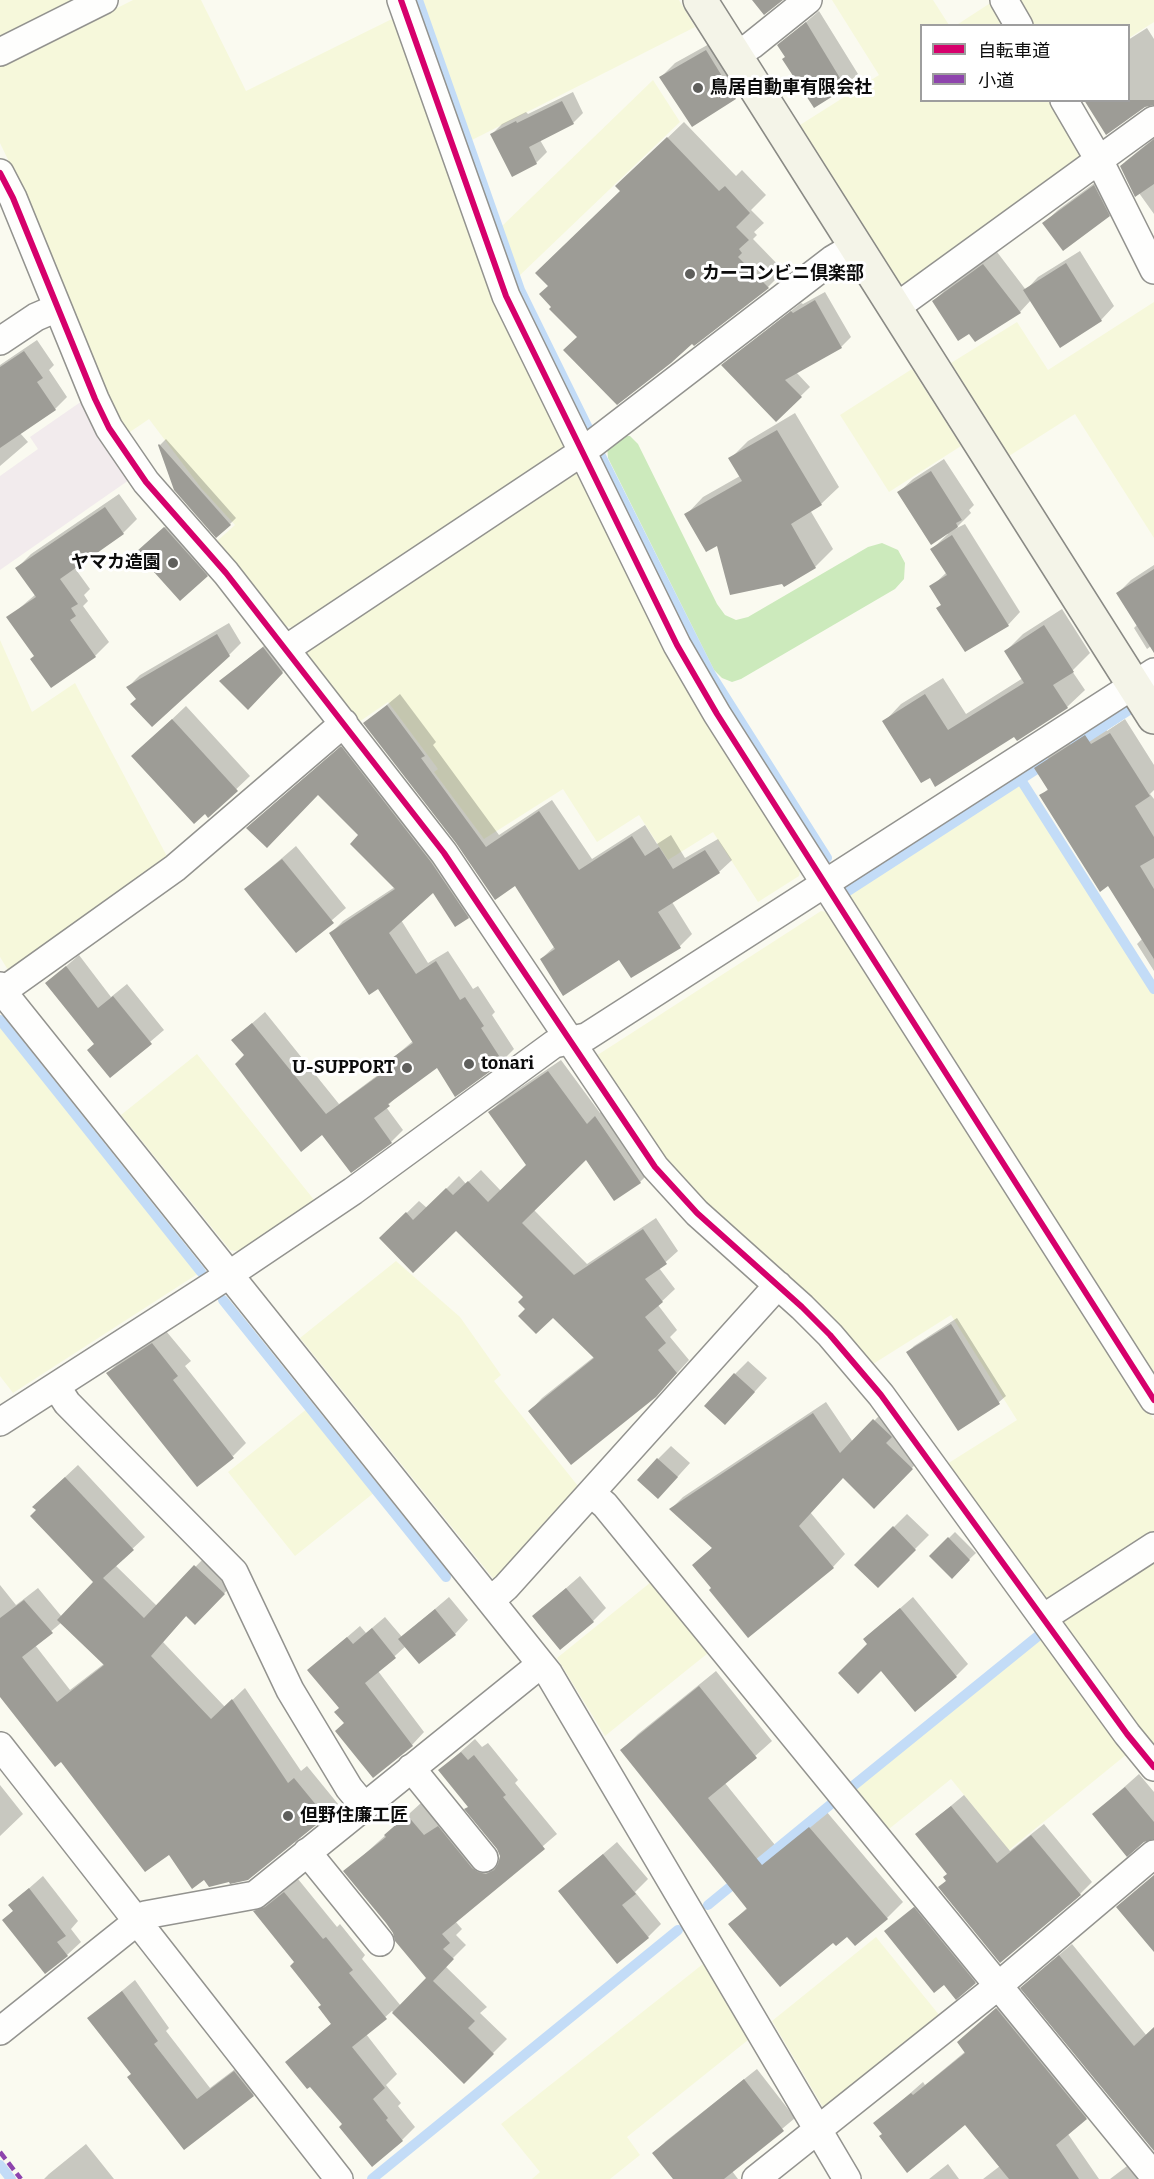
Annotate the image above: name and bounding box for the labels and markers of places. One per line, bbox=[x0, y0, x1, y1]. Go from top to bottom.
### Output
place label: 鳥居自動車有限会社 bbox=[710, 77, 872, 99]
marker: 鳥居自動車有限会社 bbox=[691, 81, 705, 95]
place label: カーコンビニ倶楽部 bbox=[702, 263, 864, 285]
marker: カーコンビニ倶楽部 bbox=[683, 267, 697, 281]
place label: ヤマカ造園 bbox=[71, 552, 161, 574]
marker: ヤマカ造園 bbox=[166, 556, 180, 570]
place label: tonari bbox=[481, 1053, 534, 1075]
place label: U-SUPPORT bbox=[292, 1057, 395, 1079]
marker: tonari bbox=[462, 1057, 476, 1071]
marker: U-SUPPORT bbox=[400, 1061, 414, 1075]
place label: 但野住廉工匠 bbox=[300, 1805, 408, 1827]
marker: 但野住廉工匠 bbox=[281, 1809, 295, 1823]

